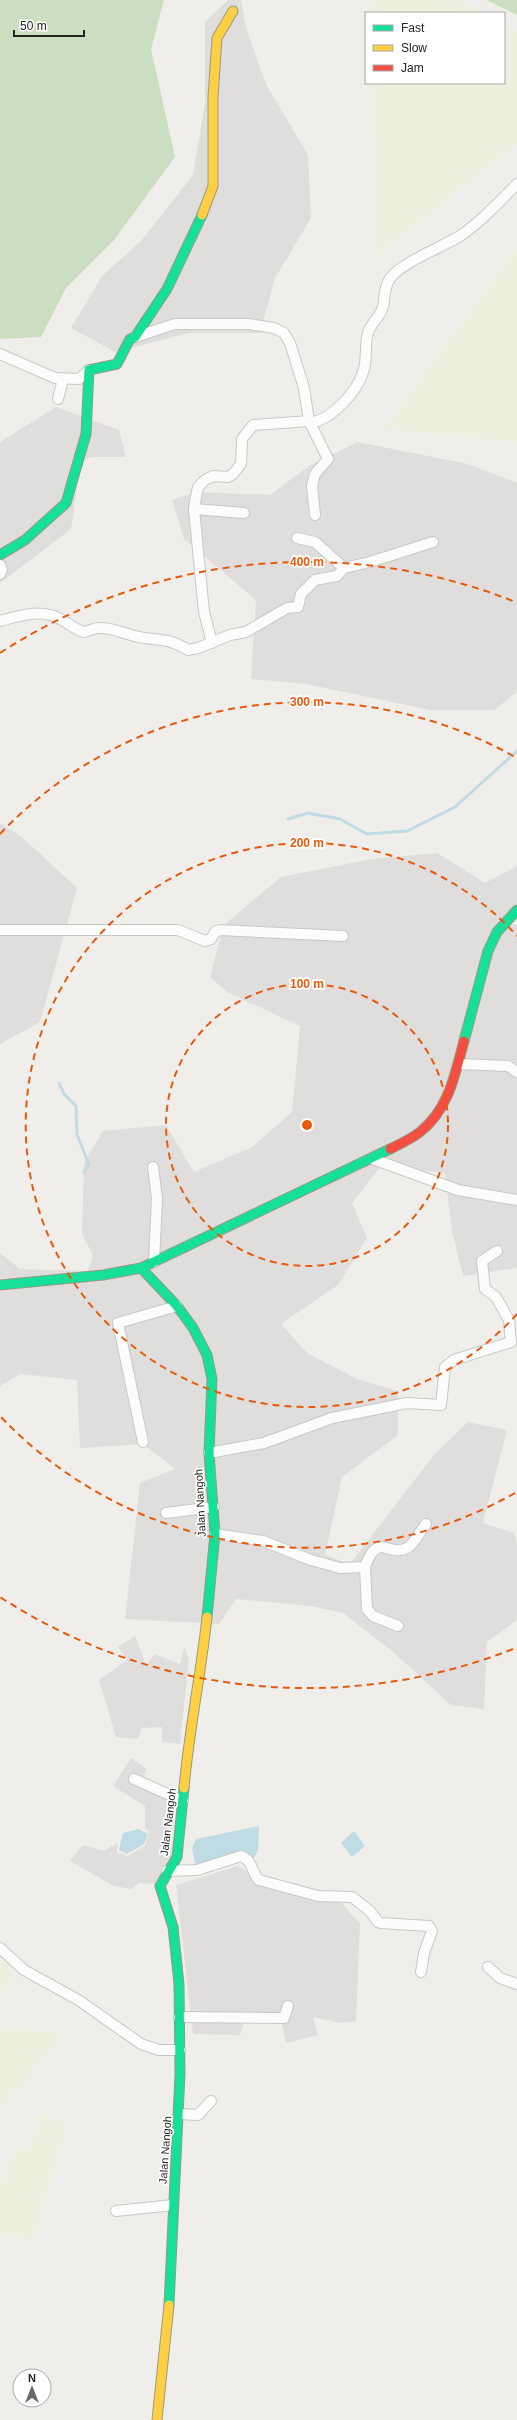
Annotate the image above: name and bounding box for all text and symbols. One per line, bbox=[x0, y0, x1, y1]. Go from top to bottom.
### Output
scale bar bbox=[14, 12, 84, 38]
legend bbox=[365, 12, 505, 84]
text: 50 m bbox=[20, 19, 47, 33]
text: Fast bbox=[401, 21, 425, 35]
text: Slow bbox=[401, 41, 427, 55]
text: Jam bbox=[401, 61, 424, 75]
text: 400 m bbox=[290, 555, 324, 569]
text: 300 m bbox=[290, 695, 324, 709]
text: 200 m bbox=[290, 836, 324, 850]
text: 100 m bbox=[290, 977, 324, 991]
centre of rings bbox=[300, 1118, 314, 1132]
street label: Jalan Nangoh bbox=[192, 1469, 208, 1537]
street label: Jalan Nangoh bbox=[158, 1788, 178, 1856]
street label: Jalan Nangoh bbox=[157, 2116, 173, 2184]
north arrow bbox=[12, 2368, 52, 2408]
text: N bbox=[28, 2372, 36, 2384]

